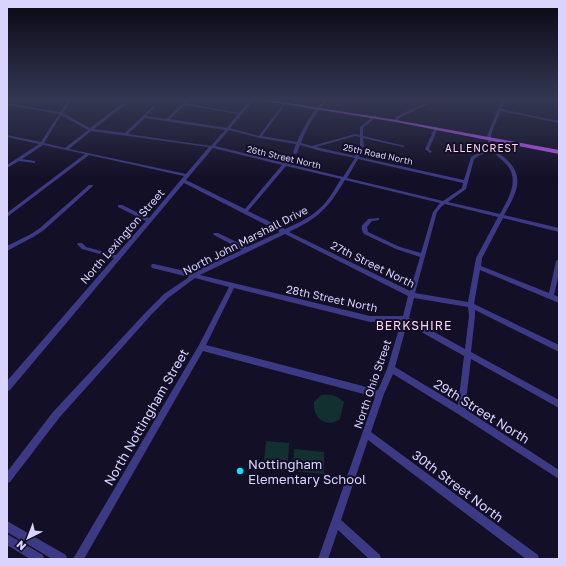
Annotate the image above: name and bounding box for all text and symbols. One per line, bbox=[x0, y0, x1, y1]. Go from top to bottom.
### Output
street label: 25th Road North bbox=[342, 141, 414, 167]
district label: ALLENCREST bbox=[445, 142, 519, 154]
street label: 26th Street North bbox=[246, 143, 322, 171]
street label: North Lexington Street bbox=[77, 186, 167, 286]
street label: North John Marshall Drive bbox=[180, 203, 310, 277]
street label: 27th Street North bbox=[329, 238, 417, 290]
street label: 28th Street North bbox=[285, 282, 379, 314]
district label: BERKSHIRE bbox=[376, 318, 452, 333]
street label: North Ohio Street bbox=[351, 338, 393, 430]
street label: North Nottingham Street bbox=[100, 346, 192, 488]
street label: 29th Street North bbox=[431, 375, 533, 447]
street label: 30th Street North bbox=[409, 446, 507, 526]
place label: Nottingham Elementary School bbox=[248, 456, 366, 487]
marker: Nottingham Elementary School bbox=[235, 466, 245, 476]
north arrow bbox=[8, 518, 48, 558]
text: N bbox=[14, 538, 28, 553]

